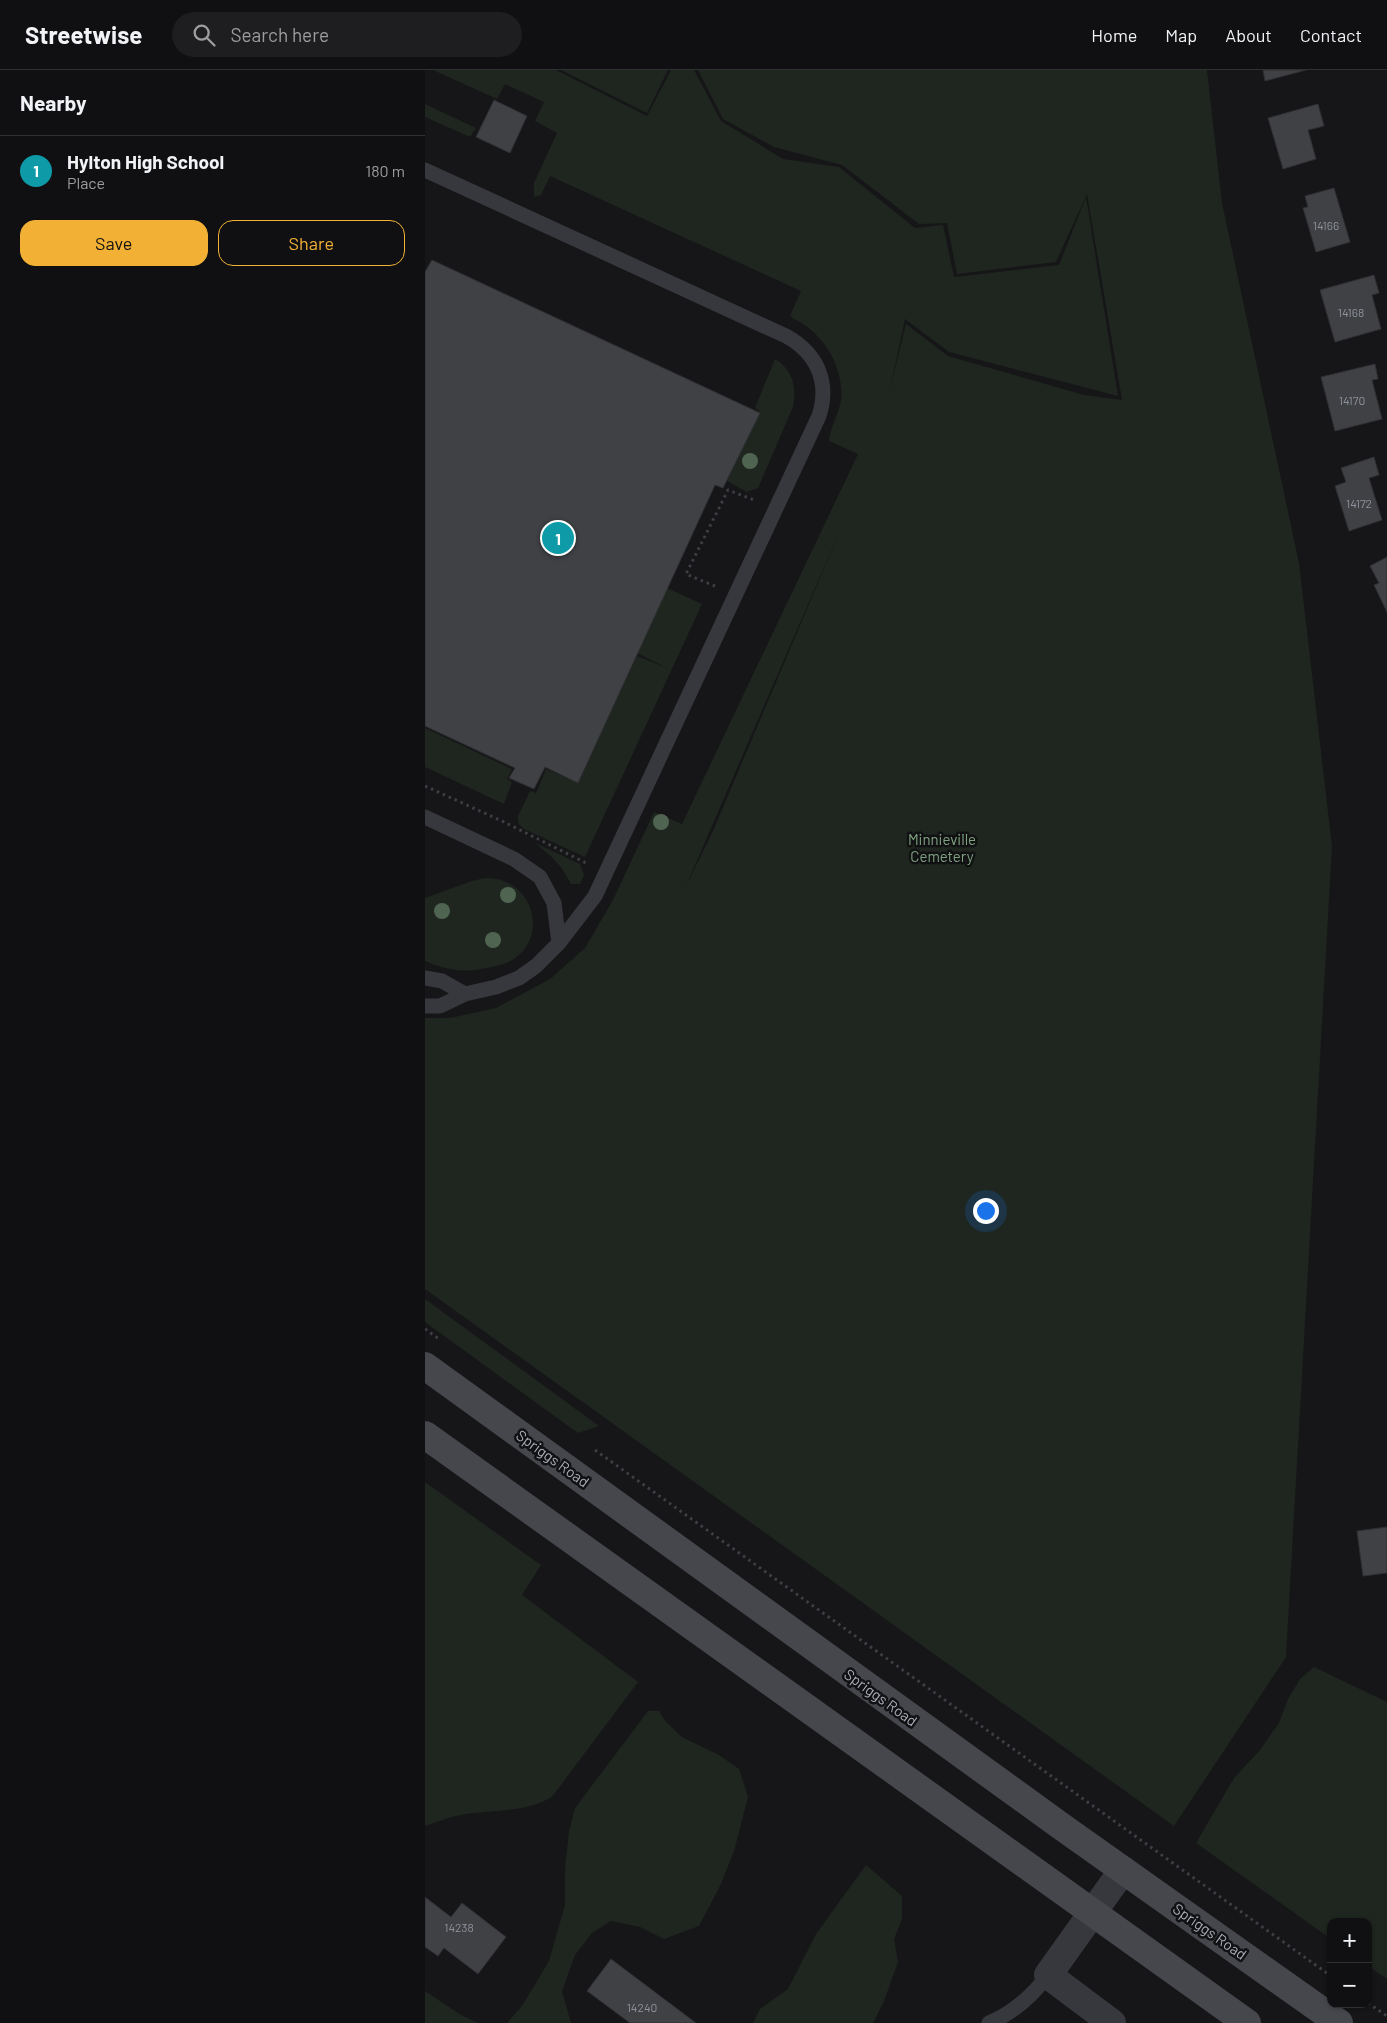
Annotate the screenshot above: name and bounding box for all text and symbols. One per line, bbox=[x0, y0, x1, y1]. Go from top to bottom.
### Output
search box bbox=[172, 12, 522, 57]
text: Streetwise bbox=[25, 20, 142, 49]
icon: search bbox=[190, 21, 218, 49]
text: Search here bbox=[230, 23, 329, 46]
text: Home bbox=[1091, 24, 1137, 46]
text: Map bbox=[1165, 24, 1197, 46]
text: About bbox=[1225, 24, 1272, 46]
text: Contact bbox=[1300, 24, 1362, 46]
text: Nearby bbox=[20, 90, 86, 115]
text: Hylton High School bbox=[67, 150, 224, 173]
text: 1 bbox=[33, 161, 39, 180]
text: 180 m bbox=[366, 161, 405, 180]
text: Place bbox=[67, 173, 105, 192]
house number: 14166 bbox=[1313, 218, 1339, 232]
button: Save bbox=[20, 220, 208, 266]
button: Share bbox=[218, 220, 405, 266]
house number: 14168 bbox=[1338, 305, 1364, 319]
house number: 14170 bbox=[1339, 393, 1365, 407]
house number: 14172 bbox=[1346, 496, 1372, 510]
pin: 1 bbox=[542, 519, 574, 557]
park label: Minnieville Cemetery bbox=[908, 830, 976, 865]
your location bbox=[973, 1198, 999, 1224]
street label: Spriggs Road bbox=[513, 1426, 593, 1490]
street label: Spriggs Road bbox=[841, 1665, 921, 1729]
street label: Spriggs Road bbox=[1170, 1899, 1250, 1963]
map controls bbox=[1327, 1918, 1372, 2008]
button: + bbox=[1327, 1918, 1372, 1963]
house number: 14238 bbox=[444, 1920, 474, 1934]
button: − bbox=[1327, 1963, 1372, 2008]
house number: 14240 bbox=[627, 2000, 657, 2014]

